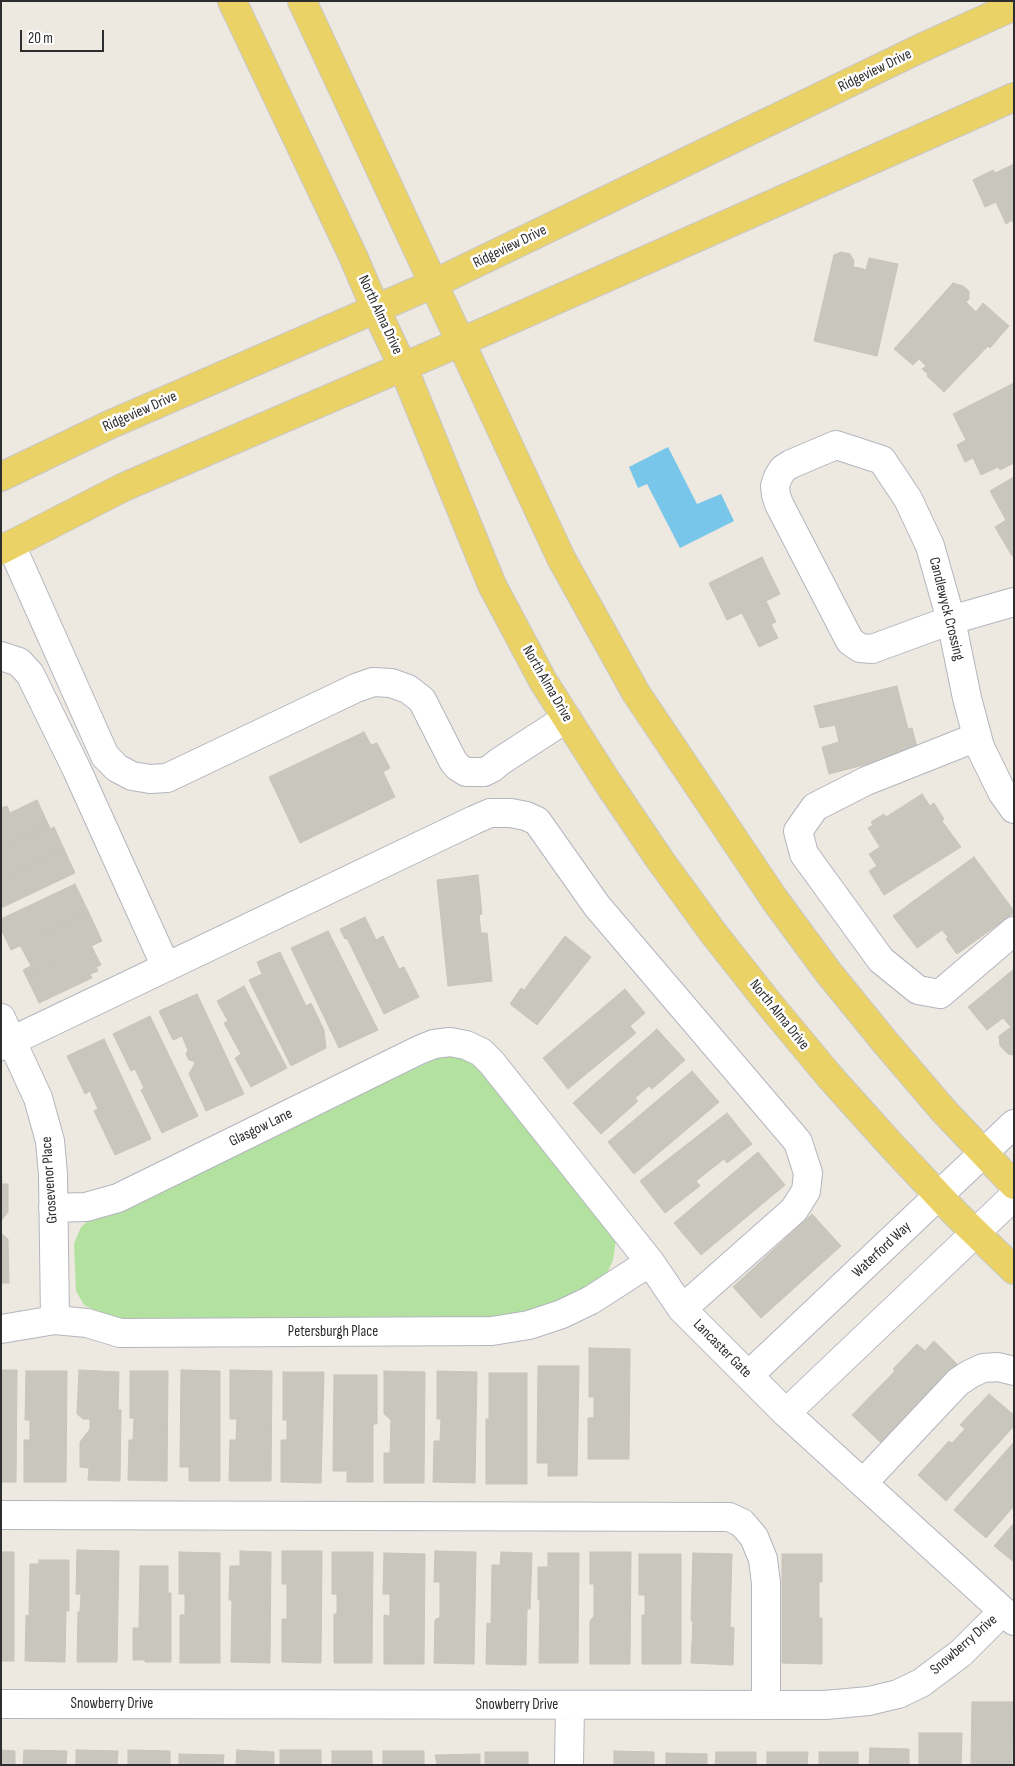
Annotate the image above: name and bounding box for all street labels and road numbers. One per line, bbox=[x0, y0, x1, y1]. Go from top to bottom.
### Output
street label: Ridgeview Drive bbox=[835, 46, 915, 96]
street label: Ridgeview Drive bbox=[470, 222, 550, 272]
street label: North Alma Drive bbox=[354, 273, 406, 357]
street label: Ridgeview Drive bbox=[100, 388, 180, 436]
street label: Candlewyck Crossing bbox=[924, 556, 968, 662]
street label: North Alma Drive bbox=[518, 643, 576, 725]
street label: North Alma Drive bbox=[745, 976, 813, 1054]
street label: Glasgow Lane bbox=[226, 1105, 296, 1151]
street label: Grosevenor Place bbox=[38, 1136, 62, 1224]
street label: Waterford Way bbox=[849, 1218, 915, 1282]
street label: Lancaster Gate bbox=[689, 1316, 755, 1382]
street label: Petersburgh Place bbox=[288, 1323, 378, 1341]
street label: Snowberry Drive bbox=[927, 1611, 1001, 1679]
street label: Snowberry Drive bbox=[71, 1695, 153, 1713]
street label: Snowberry Drive bbox=[476, 1696, 558, 1714]

